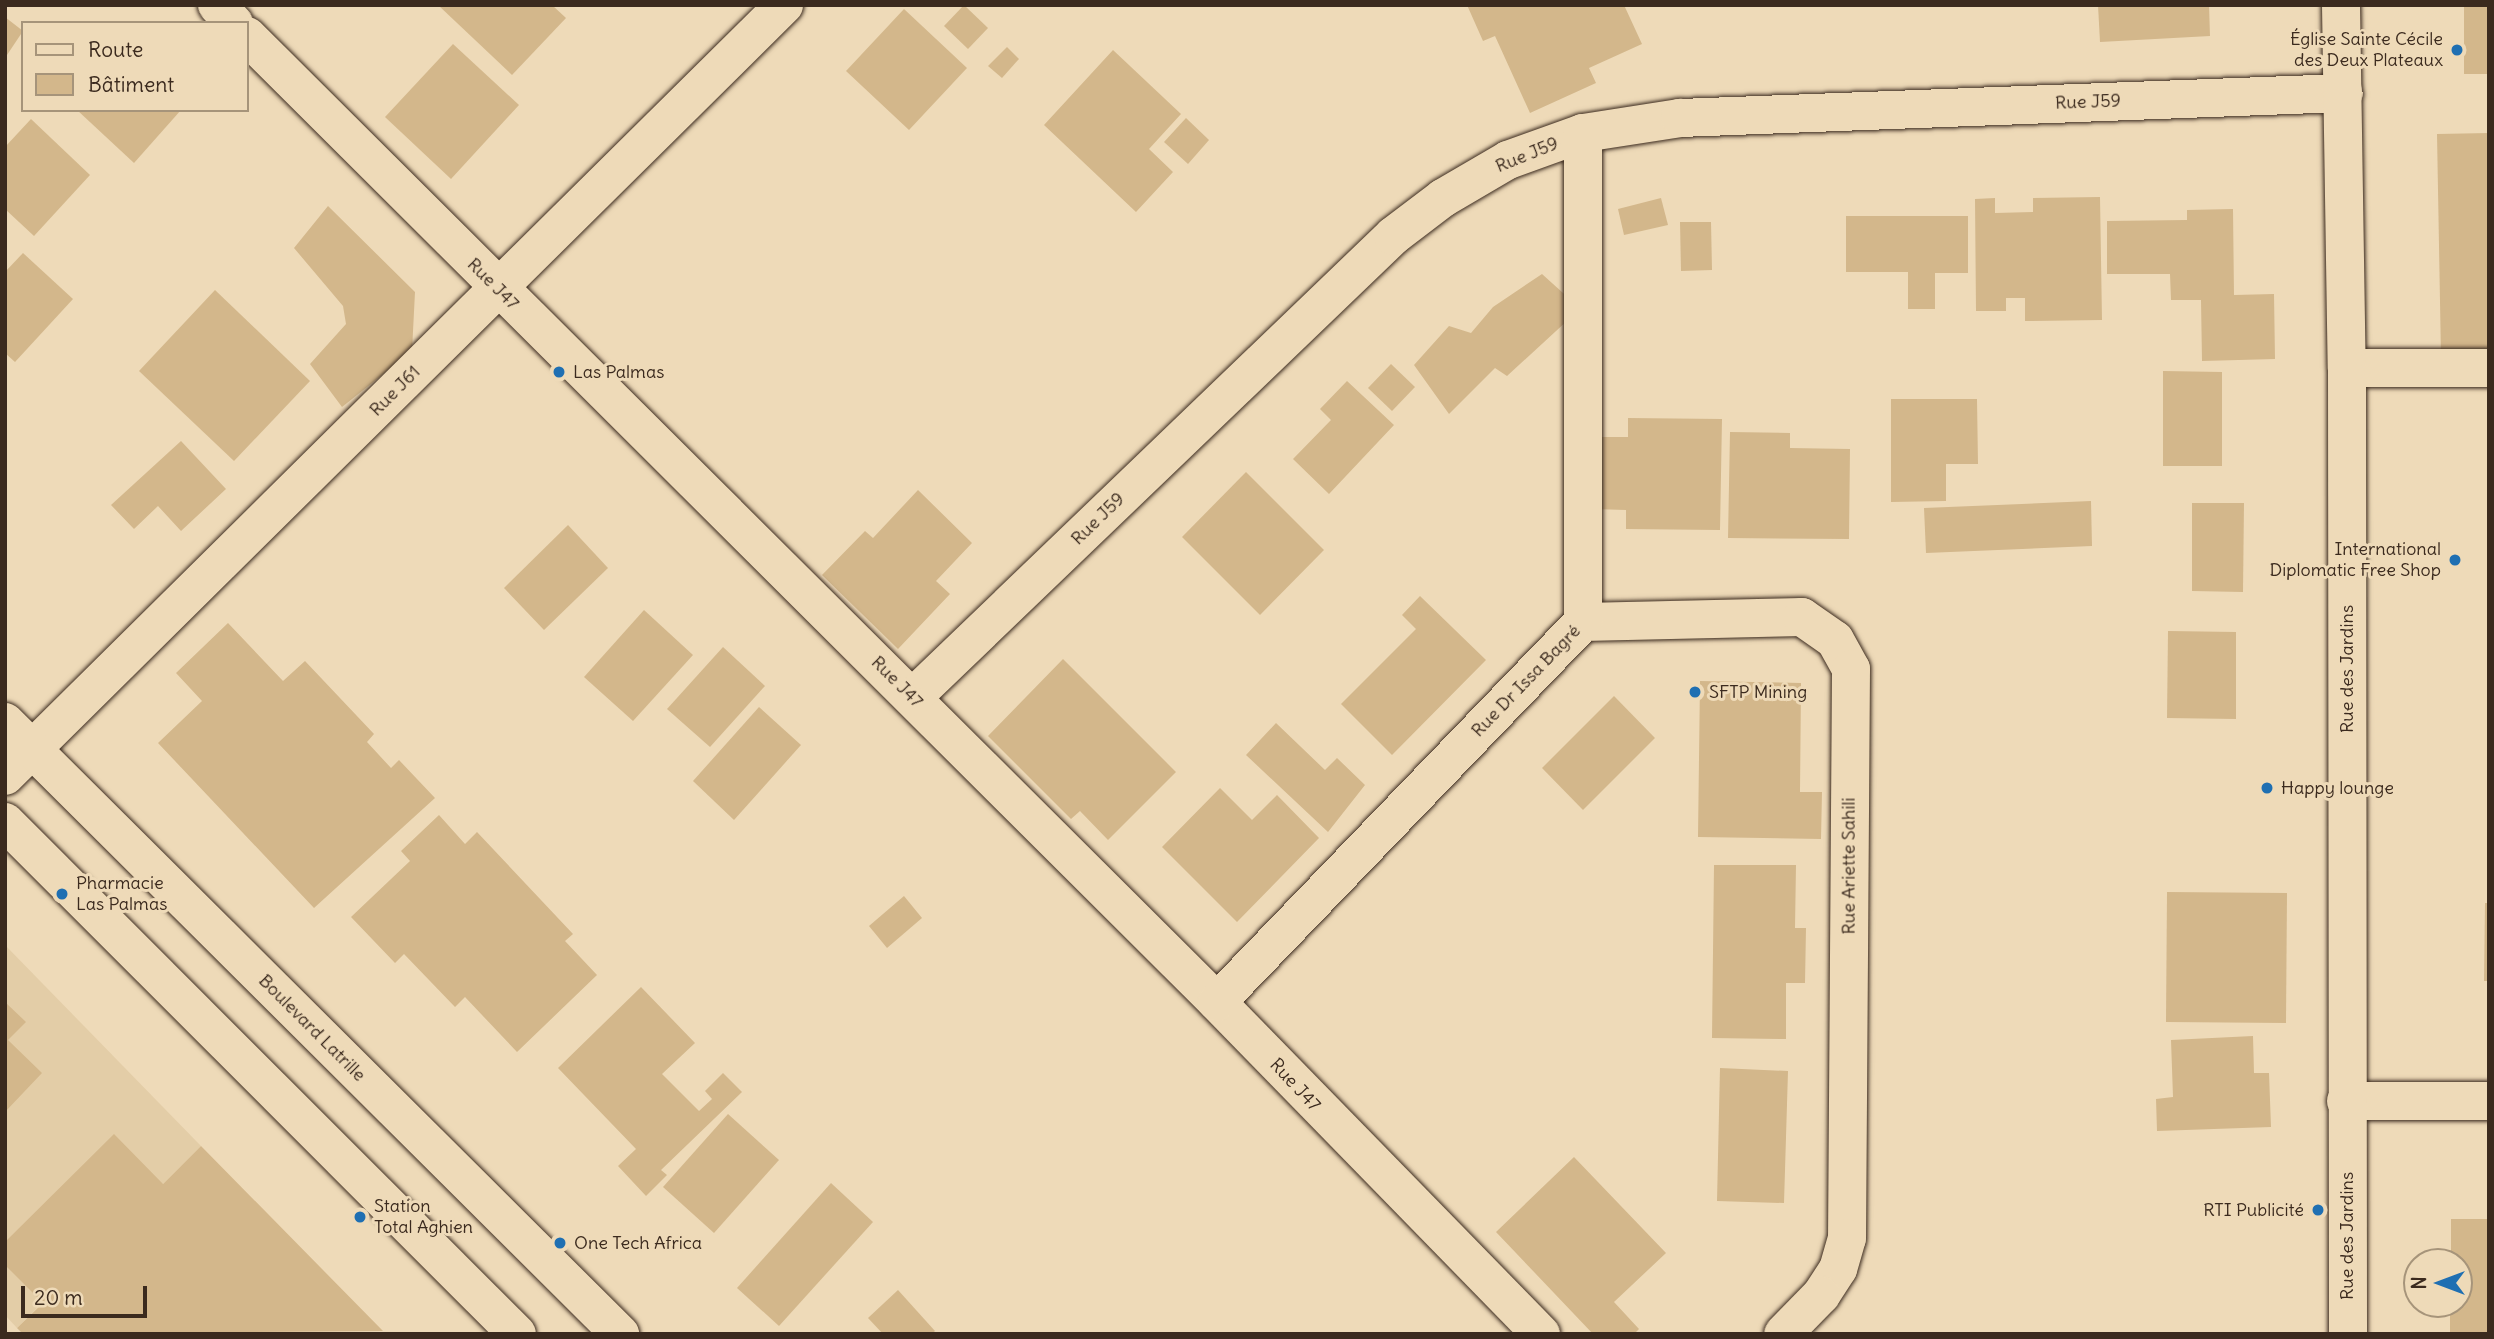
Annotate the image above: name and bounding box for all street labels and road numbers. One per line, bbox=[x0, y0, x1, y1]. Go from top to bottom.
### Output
street label: Rue J59 bbox=[2055, 90, 2121, 114]
street label: Rue J59 bbox=[1492, 133, 1562, 177]
street label: Rue J47 bbox=[463, 254, 523, 314]
street label: Rue J61 bbox=[365, 361, 425, 421]
street label: Rue J59 bbox=[1067, 488, 1129, 550]
street label: Rue des Jardins bbox=[2336, 605, 2358, 733]
street label: Rue Dr Issa Bagré bbox=[1467, 620, 1585, 742]
street label: Rue J47 bbox=[867, 652, 927, 712]
street label: Rue Ariette Sahili bbox=[1838, 797, 1860, 935]
street label: Boulevard Latrille bbox=[254, 970, 370, 1086]
street label: Rue J47 bbox=[1265, 1054, 1325, 1116]
street label: Rue des Jardins bbox=[2336, 1172, 2358, 1300]

